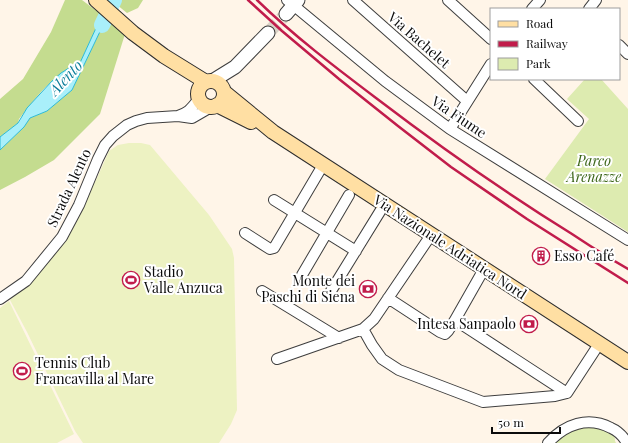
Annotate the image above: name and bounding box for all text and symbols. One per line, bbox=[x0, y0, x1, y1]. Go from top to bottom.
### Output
street label: Via Bachelet bbox=[383, 7, 455, 73]
legend bbox=[490, 8, 620, 80]
text: Road bbox=[526, 15, 553, 31]
text: Railway bbox=[526, 35, 568, 51]
water label: Alento bbox=[43, 55, 87, 101]
text: Park bbox=[526, 55, 551, 71]
street label: Via Fiume bbox=[427, 91, 491, 142]
street label: Strada Alento bbox=[42, 145, 95, 230]
park label: Parco Arenazze bbox=[565, 151, 621, 186]
street label: Via Nazionale Adriatica Nord bbox=[369, 189, 530, 303]
building icon: Esso Café bbox=[531, 246, 551, 266]
place label: Esso Café bbox=[554, 246, 614, 265]
place label: Stadio Valle Anzuca bbox=[143, 262, 223, 297]
sports icon: Stadio Valle Anzuca bbox=[121, 270, 141, 290]
place label: Monte dei Paschi di Siena bbox=[261, 271, 355, 306]
bank icon: Monte dei Paschi di Siena bbox=[358, 279, 378, 299]
place label: Intesa Sanpaolo bbox=[417, 314, 516, 333]
bank icon: Intesa Sanpaolo bbox=[519, 314, 539, 334]
place label: Tennis Club Francavilla al Mare bbox=[35, 353, 154, 388]
sports icon: Tennis Club Francavilla al Mare bbox=[12, 361, 32, 381]
scale bar bbox=[492, 409, 560, 435]
text: 50 m bbox=[498, 414, 524, 430]

